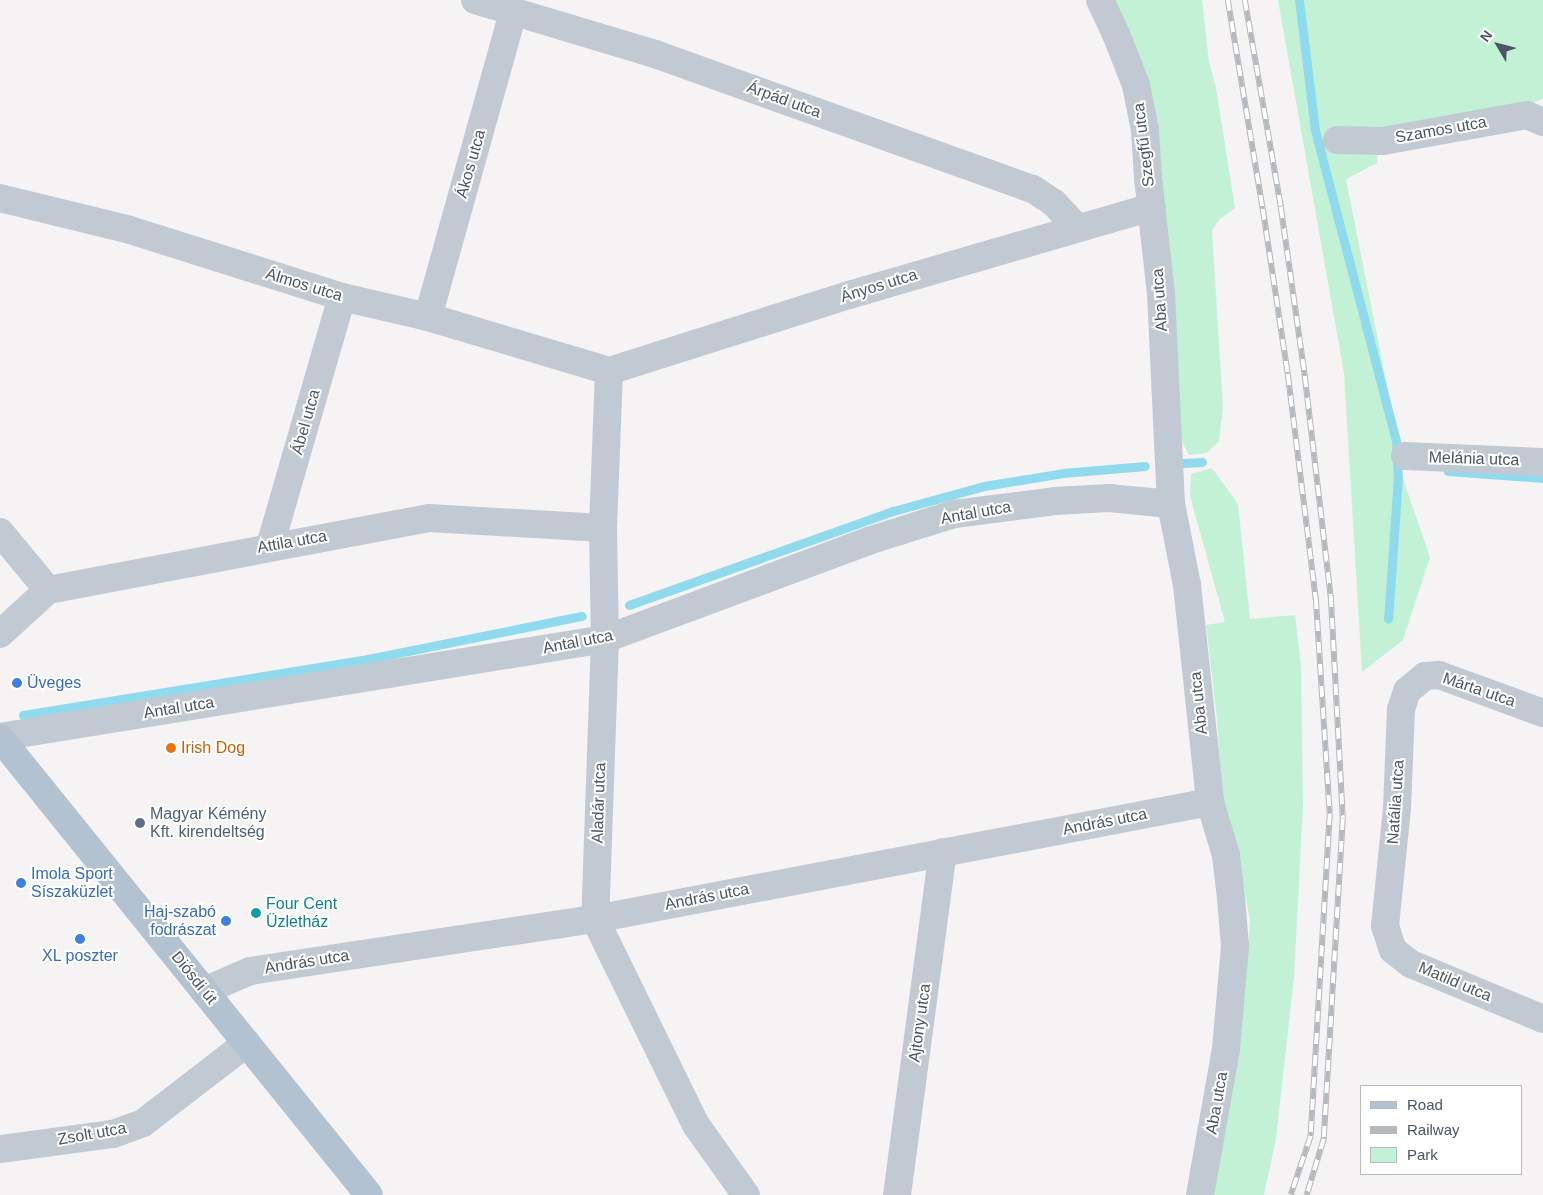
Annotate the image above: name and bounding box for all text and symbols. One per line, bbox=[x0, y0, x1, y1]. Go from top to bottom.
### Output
north arrow bbox=[1473, 20, 1523, 70]
text: N bbox=[1477, 27, 1495, 45]
street label: Árpád utca bbox=[744, 78, 824, 122]
street label: Szegfű utca bbox=[1129, 102, 1159, 188]
street label: Szamos utca bbox=[1394, 113, 1488, 147]
street label: Ákos utca bbox=[452, 128, 490, 200]
street label: Álmos utca bbox=[263, 264, 345, 306]
street label: Ányos utca bbox=[838, 265, 920, 307]
street label: Aba utca bbox=[1148, 268, 1172, 332]
street label: Ábel utca bbox=[288, 387, 324, 457]
street label: Melánia utca bbox=[1428, 448, 1520, 470]
street label: Antal utca bbox=[939, 497, 1013, 529]
street label: Attila utca bbox=[256, 526, 328, 558]
street label: Antal utca bbox=[541, 626, 615, 658]
street label: Márta utca bbox=[1440, 669, 1518, 711]
street label: Aba utca bbox=[1186, 671, 1212, 735]
place label: Üveges bbox=[27, 673, 81, 693]
marker: Üveges bbox=[11, 677, 23, 689]
street label: Antal utca bbox=[142, 693, 216, 723]
place label: Irish Dog bbox=[181, 738, 245, 758]
marker: Irish Dog bbox=[165, 742, 177, 754]
street label: Natália utca bbox=[1383, 759, 1409, 845]
street label: Aladár utca bbox=[588, 762, 610, 844]
place label: Magyar Kémény Kft. kirendeltség bbox=[150, 804, 266, 842]
street label: András utca bbox=[1061, 804, 1149, 840]
marker: Magyar Kémény Kft. kirendeltség bbox=[134, 817, 146, 829]
place label: Imola Sport Síszaküzlet bbox=[31, 864, 113, 902]
marker: Imola Sport Síszaküzlet bbox=[15, 877, 27, 889]
street label: András utca bbox=[663, 879, 751, 915]
place label: Four Cent Üzletház bbox=[266, 894, 337, 932]
place label: Haj-szabó fodrászat bbox=[144, 902, 216, 940]
marker: Four Cent Üzletház bbox=[250, 907, 262, 919]
marker: Haj-szabó fodrászat bbox=[220, 915, 232, 927]
marker: XL poszter bbox=[74, 933, 86, 945]
place label: XL poszter bbox=[42, 946, 118, 966]
street label: András utca bbox=[263, 946, 351, 978]
street label: Diósdi út bbox=[167, 948, 221, 1008]
street label: Matild utca bbox=[1416, 958, 1494, 1006]
street label: Ajtony utca bbox=[905, 982, 935, 1064]
street label: Aba utca bbox=[1202, 1070, 1232, 1136]
legend bbox=[1360, 1085, 1523, 1175]
text: Road bbox=[1407, 1096, 1443, 1113]
street label: Zsolt utca bbox=[56, 1119, 128, 1149]
text: Railway bbox=[1407, 1121, 1460, 1138]
text: Park bbox=[1407, 1146, 1438, 1163]

